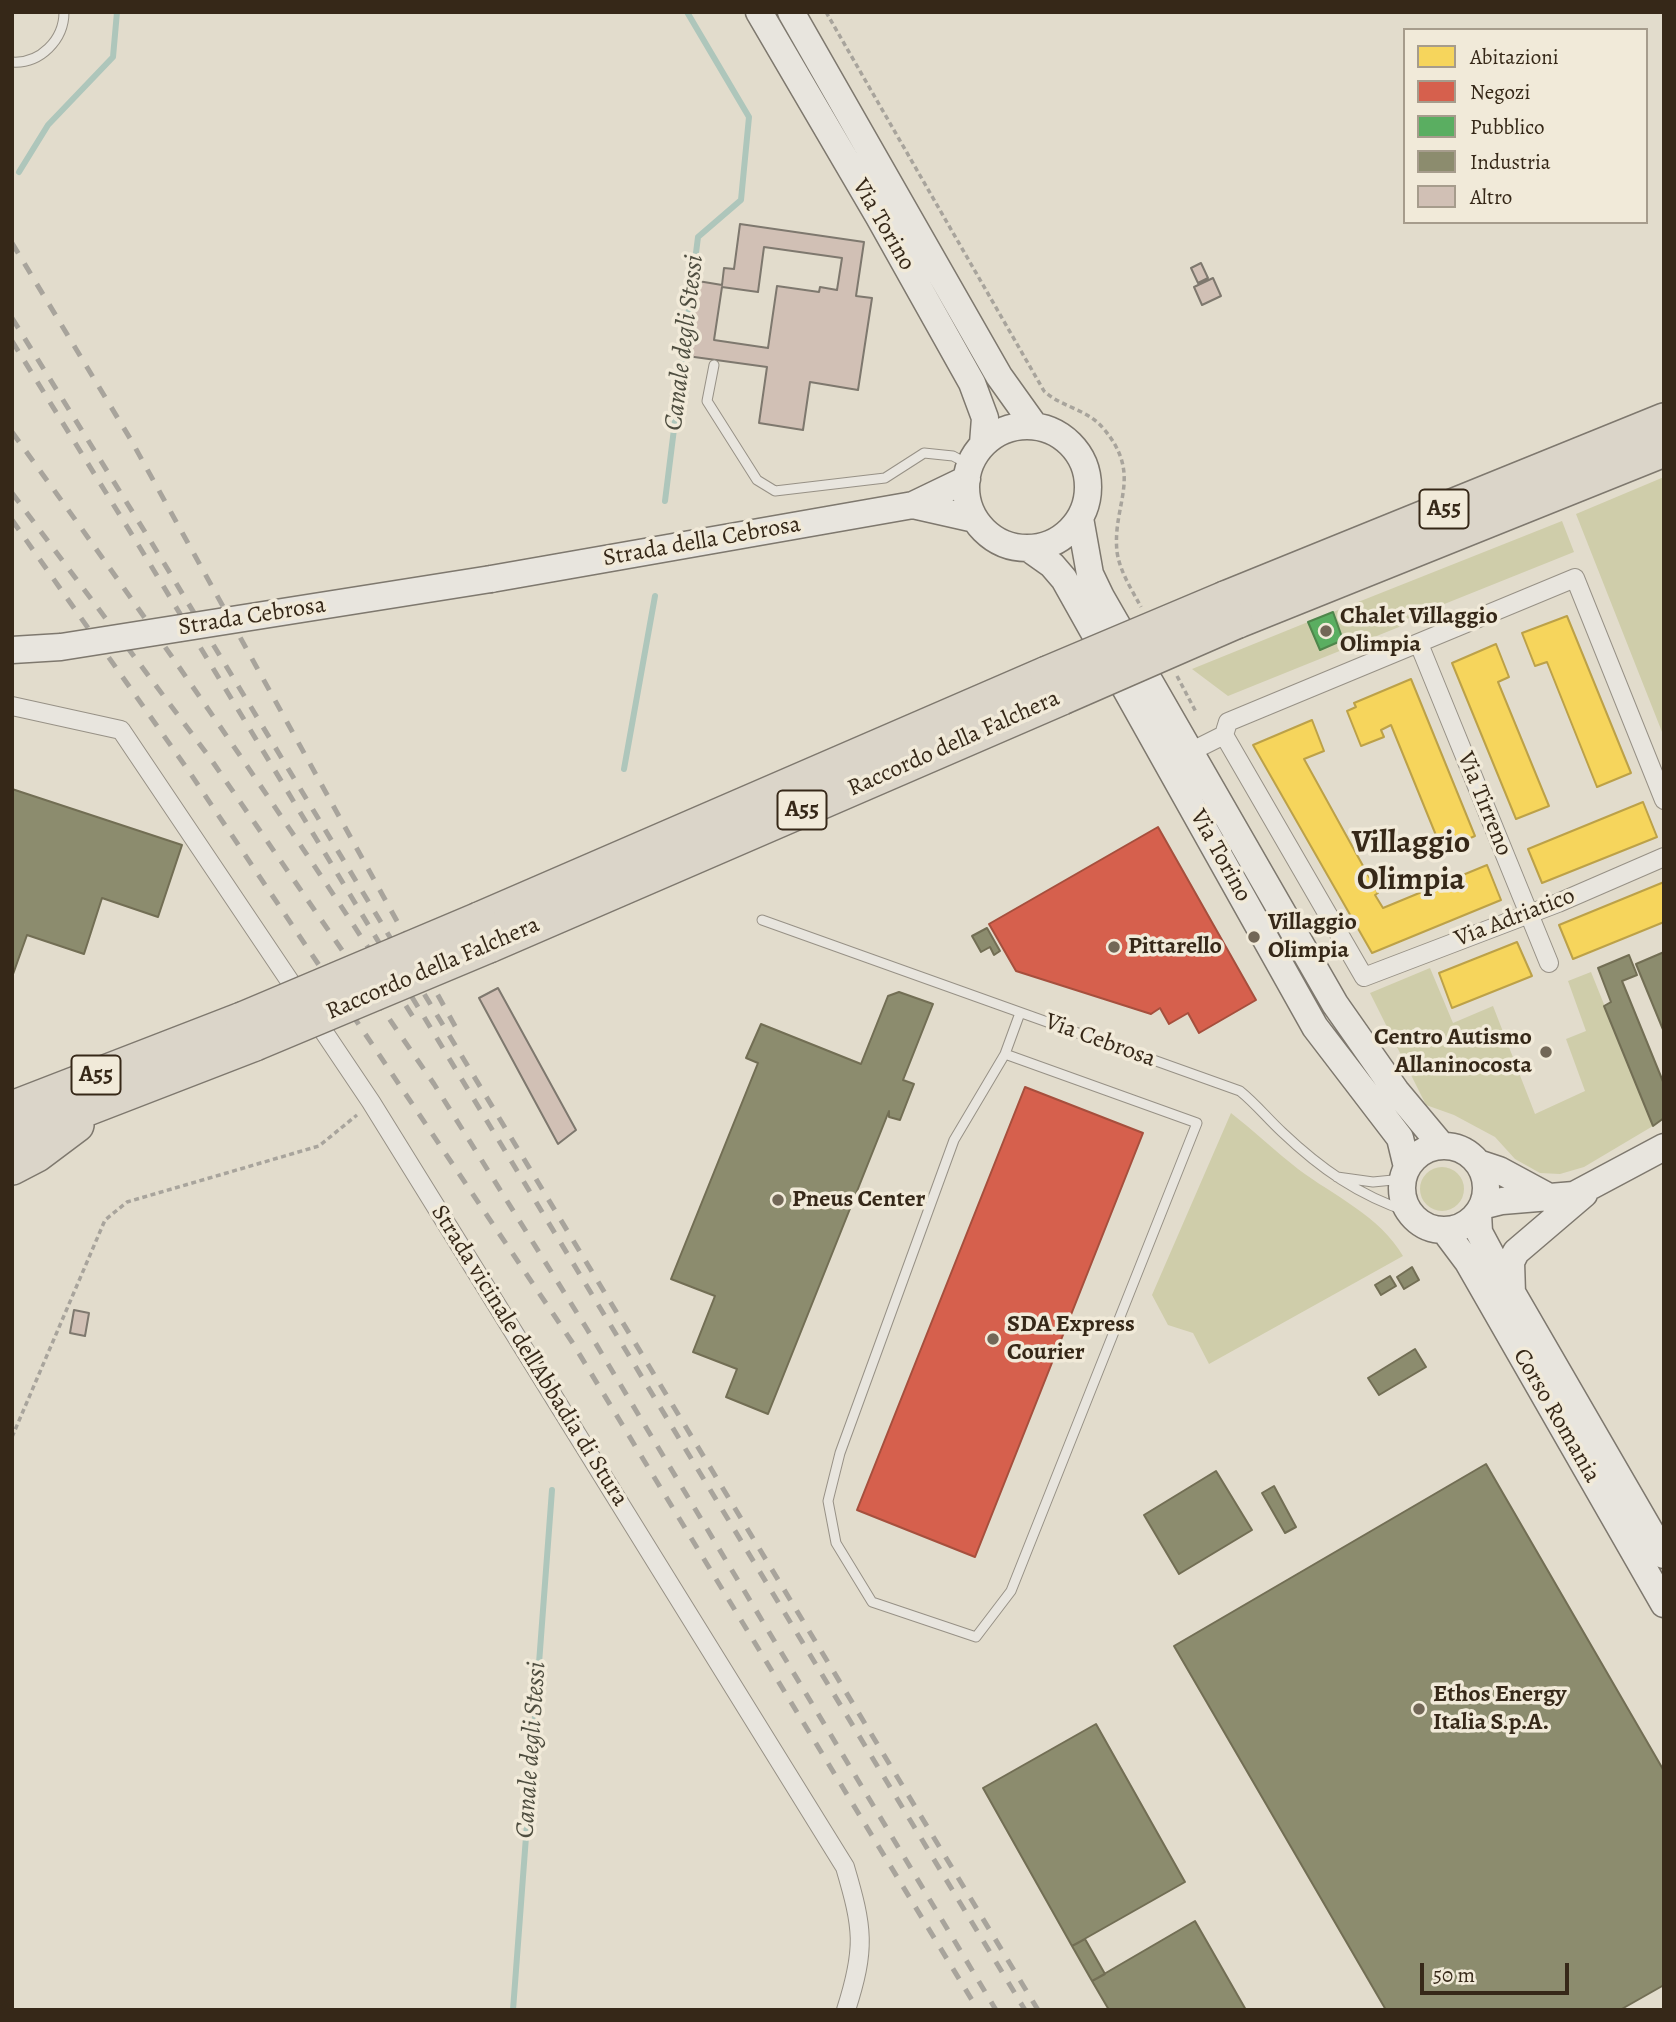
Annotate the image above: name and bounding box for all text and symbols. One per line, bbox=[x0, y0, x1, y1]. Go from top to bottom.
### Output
legend bbox=[1403, 28, 1648, 224]
text: Abitazioni bbox=[1470, 43, 1559, 71]
text: Negozi bbox=[1470, 78, 1530, 106]
text: Pubblico bbox=[1470, 113, 1544, 141]
text: Industria bbox=[1470, 148, 1551, 176]
street label: Via Torino bbox=[845, 174, 921, 276]
text: Altro bbox=[1470, 183, 1512, 211]
water label: Canale degli Stessi bbox=[659, 253, 711, 433]
road number: A55 bbox=[1420, 489, 1468, 528]
street label: Strada della Cebrosa bbox=[601, 510, 803, 574]
street label: Strada Cebrosa bbox=[176, 591, 328, 643]
place label: Chalet Villaggio Olimpia bbox=[1340, 603, 1498, 659]
marker: Chalet Villaggio Olimpia bbox=[1318, 623, 1334, 639]
street label: Raccordo della Falchera bbox=[844, 684, 1064, 804]
street label: Via Tirreno bbox=[1450, 748, 1518, 860]
road number: A55 bbox=[778, 790, 826, 830]
street label: Via Torino bbox=[1183, 805, 1257, 907]
district label: Villaggio Olimpia bbox=[1352, 825, 1470, 900]
street label: Via Adriatico bbox=[1451, 882, 1579, 954]
place label: Villaggio Olimpia bbox=[1268, 909, 1357, 965]
street label: Raccordo della Falchera bbox=[322, 911, 544, 1027]
marker: Villaggio Olimpia bbox=[1246, 929, 1262, 945]
place label: Pittarello bbox=[1128, 933, 1222, 961]
marker: Pittarello bbox=[1106, 939, 1122, 955]
street label: Via Cebrosa bbox=[1041, 1008, 1159, 1074]
place label: Centro Autismo Allaninocosta bbox=[1374, 1024, 1532, 1080]
marker: Centro Autismo Allaninocosta bbox=[1538, 1044, 1554, 1060]
road number: A55 bbox=[72, 1056, 120, 1094]
place label: Pneus Center bbox=[792, 1186, 925, 1214]
marker: Pneus Center bbox=[770, 1192, 786, 1208]
street label: Strada vicinale dell'Abbadia di Stura bbox=[424, 1200, 634, 1512]
place label: SDA Express Courier bbox=[1007, 1311, 1135, 1367]
marker: SDA Express Courier bbox=[985, 1331, 1001, 1347]
street label: Corso Romania bbox=[1506, 1344, 1606, 1488]
water label: Canale degli Stessi bbox=[510, 1661, 554, 1839]
place label: Ethos Energy Italia S.p.A. bbox=[1433, 1681, 1566, 1737]
marker: Ethos Energy Italia S.p.A. bbox=[1411, 1701, 1427, 1717]
scale bar bbox=[1424, 1948, 1573, 1992]
text: 50 m bbox=[1433, 1961, 1475, 1989]

